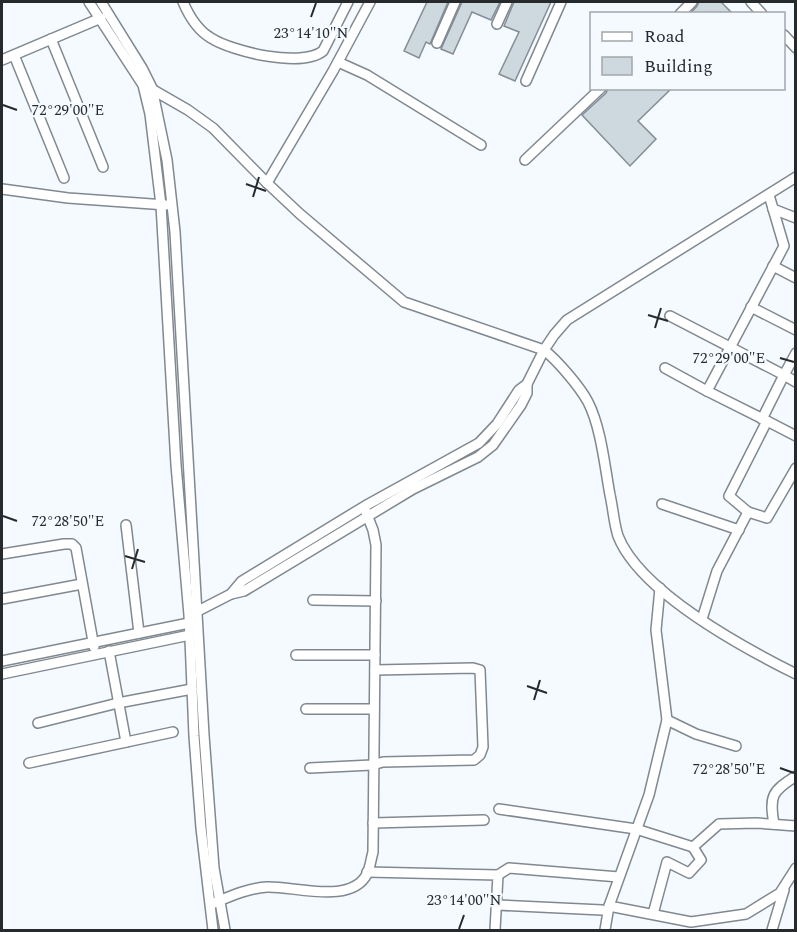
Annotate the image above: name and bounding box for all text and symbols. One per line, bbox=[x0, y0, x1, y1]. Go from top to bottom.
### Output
legend bbox=[590, 12, 785, 90]
text: 23°14'10"N bbox=[274, 22, 349, 45]
text: Road bbox=[644, 23, 685, 50]
text: Building bbox=[644, 53, 713, 80]
text: 72°29'00"E bbox=[32, 99, 104, 122]
text: 72°29'00"E bbox=[693, 347, 765, 370]
text: 72°28'50"E bbox=[32, 510, 104, 533]
text: 72°28'50"E bbox=[693, 758, 765, 781]
text: 23°14'00"N bbox=[427, 889, 502, 912]

